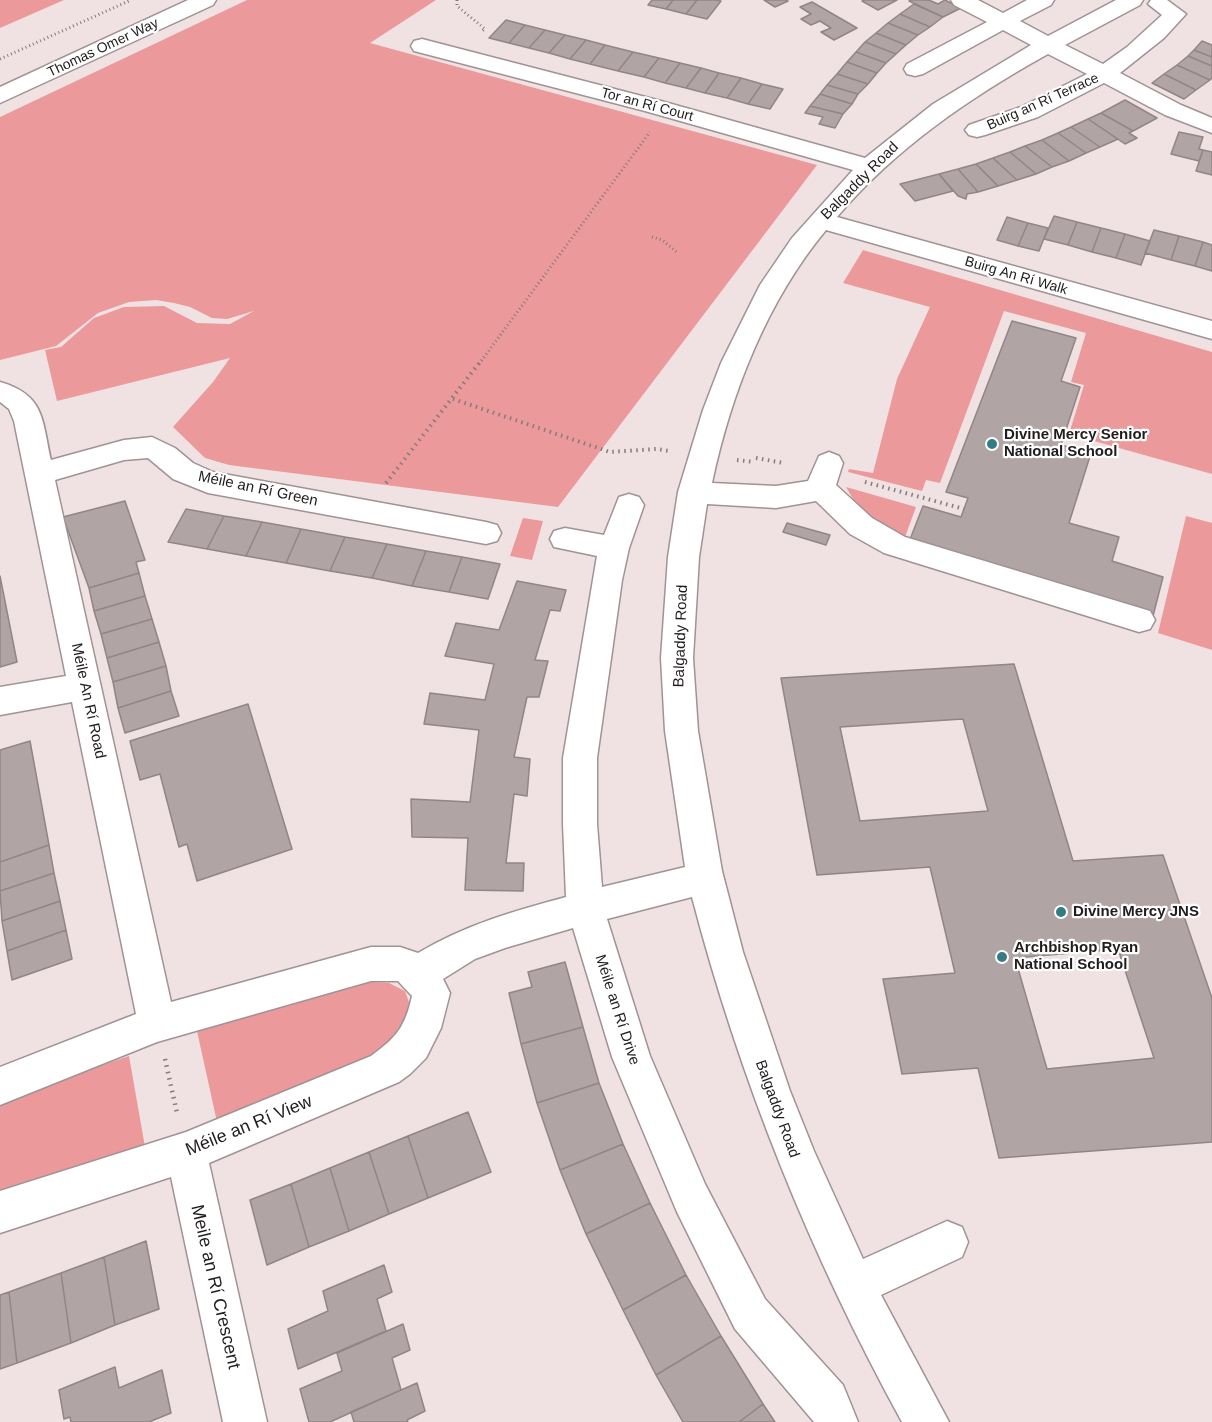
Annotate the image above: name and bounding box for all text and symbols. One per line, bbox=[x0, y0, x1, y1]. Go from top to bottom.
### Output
street label: Thomas Omer Way bbox=[45, 15, 161, 81]
street label: Buirg an Rí Terrace bbox=[984, 70, 1102, 134]
street label: Tor an Rí Court bbox=[599, 85, 695, 125]
street label: Balgaddy Road bbox=[817, 138, 903, 224]
street label: Buirg An Rí Walk bbox=[963, 253, 1069, 299]
place label: Divine Mercy Senior National School bbox=[1004, 426, 1147, 461]
marker: Divine Mercy Senior National School bbox=[985, 437, 999, 451]
street label: Méile an Rí Green bbox=[197, 468, 319, 510]
street label: Balgaddy Road bbox=[670, 584, 692, 688]
street label: Méile An Rí Road bbox=[67, 642, 109, 760]
place label: Divine Mercy JNS bbox=[1073, 903, 1199, 921]
marker: Divine Mercy JNS bbox=[1054, 905, 1068, 919]
place label: Archbishop Ryan National School bbox=[1014, 939, 1138, 974]
marker: Archbishop Ryan National School bbox=[995, 950, 1009, 964]
street label: Méile an Rí Drive bbox=[591, 953, 643, 1067]
street label: Balgaddy Road bbox=[751, 1058, 803, 1160]
street label: Méile an Rí View bbox=[182, 1091, 316, 1161]
street label: Meile an Rí Crescent bbox=[186, 1203, 244, 1371]

